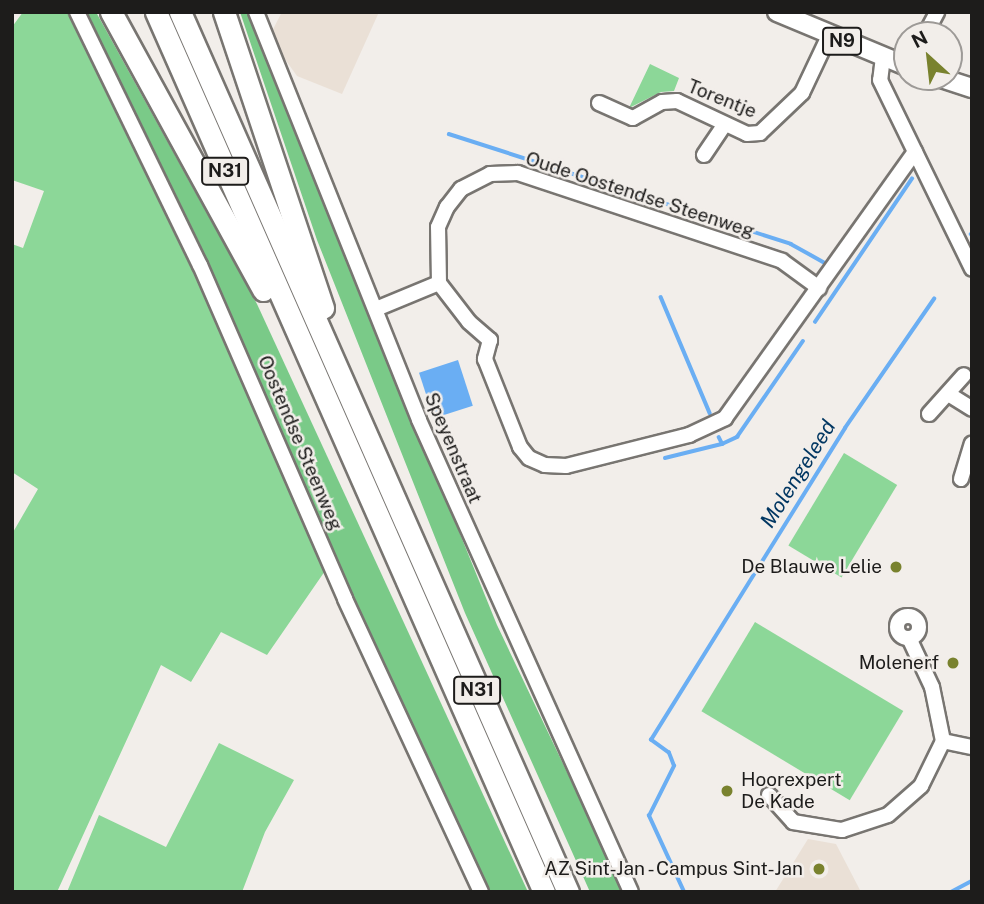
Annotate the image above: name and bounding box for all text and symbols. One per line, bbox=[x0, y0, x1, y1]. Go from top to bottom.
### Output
north arrow bbox=[893, 21, 963, 91]
road number: N9 bbox=[821, 26, 863, 56]
text: N bbox=[908, 26, 931, 52]
street label: Torentje bbox=[684, 75, 760, 123]
street label: Oude Oostendse Steenweg bbox=[523, 147, 757, 243]
road number: N31 bbox=[201, 156, 250, 186]
street label: Oostendse Steenweg bbox=[253, 352, 347, 534]
street label: Speyenstraat bbox=[419, 389, 487, 507]
water label: Molengeleed bbox=[755, 415, 841, 533]
place label: De Blauwe Lelie bbox=[741, 556, 882, 578]
marker: De Blauwe Lelie bbox=[888, 559, 904, 575]
place label: Molenerf bbox=[859, 652, 939, 674]
marker: Molenerf bbox=[945, 655, 961, 671]
road number: N31 bbox=[452, 676, 502, 704]
place label: Hoorexpert De Kade bbox=[741, 769, 842, 813]
marker: Hoorexpert De Kade bbox=[719, 783, 735, 799]
place label: AZ Sint-Jan - Campus Sint-Jan bbox=[539, 858, 803, 880]
marker: AZ Sint-Jan - Campus Sint-Jan bbox=[809, 859, 829, 879]

